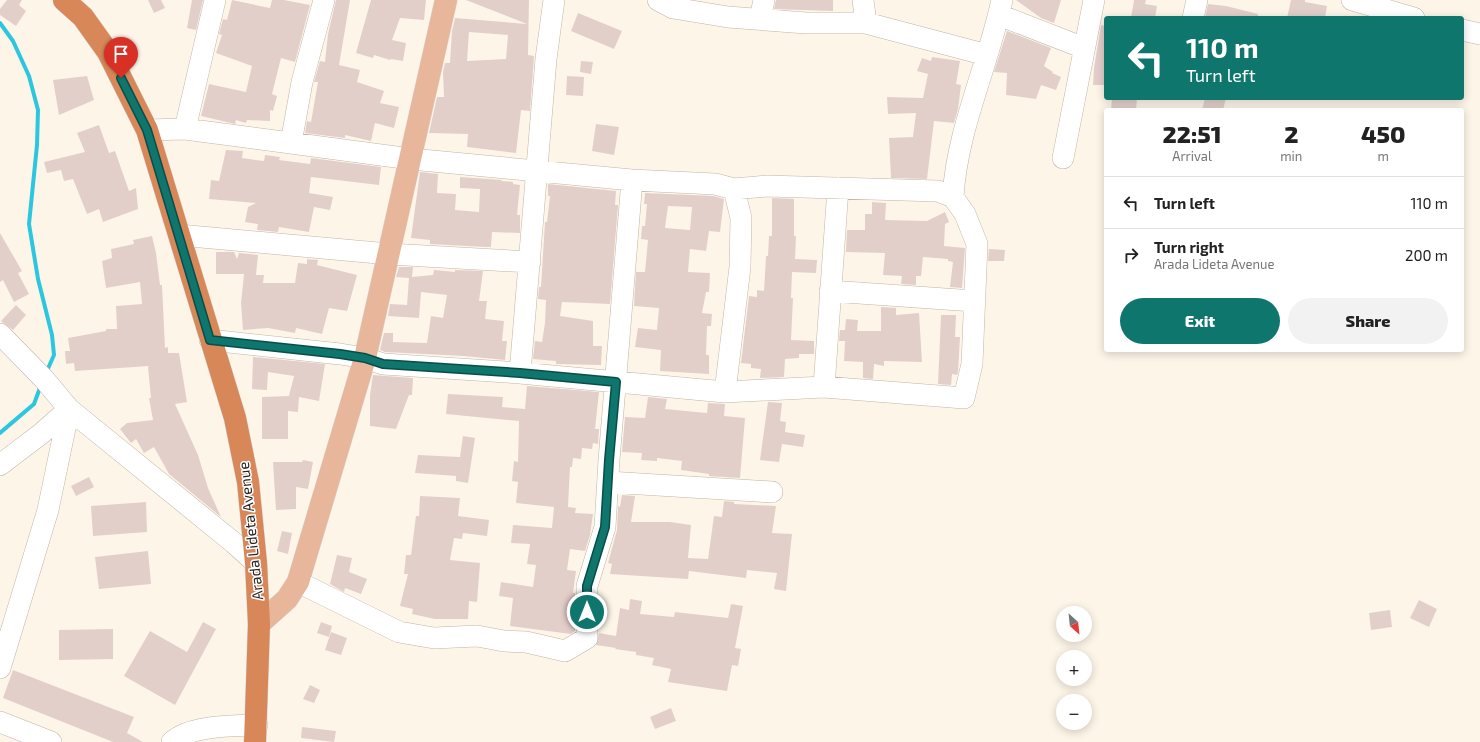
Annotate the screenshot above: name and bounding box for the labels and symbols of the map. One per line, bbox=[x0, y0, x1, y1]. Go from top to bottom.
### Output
pin bbox=[104, 37, 138, 78]
street label: Arada Lideta Avenue bbox=[234, 461, 266, 601]
position arrow bbox=[566, 591, 608, 633]
north arrow bbox=[1056, 606, 1092, 642]

